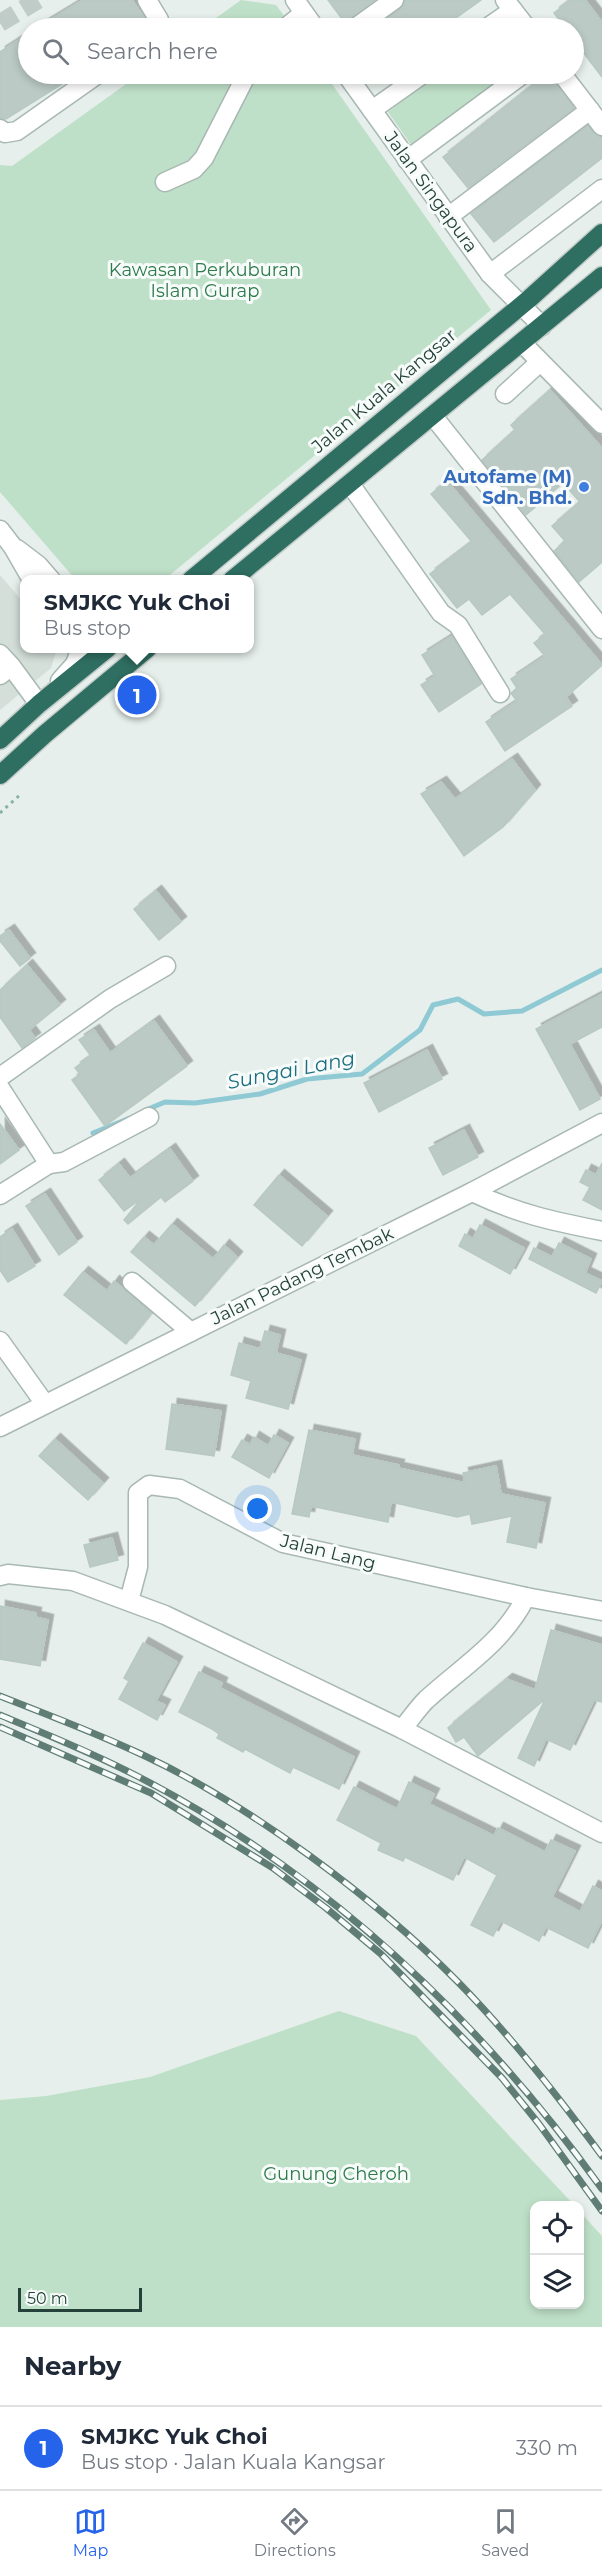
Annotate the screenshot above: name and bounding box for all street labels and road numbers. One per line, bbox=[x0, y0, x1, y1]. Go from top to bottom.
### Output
street label: Jalan Singapura bbox=[379, 126, 482, 257]
street label: Jalan Kuala Kangsar bbox=[307, 324, 461, 458]
street label: Jalan Padang Tembak bbox=[206, 1222, 397, 1330]
street label: Jalan Lang bbox=[277, 1529, 378, 1574]

